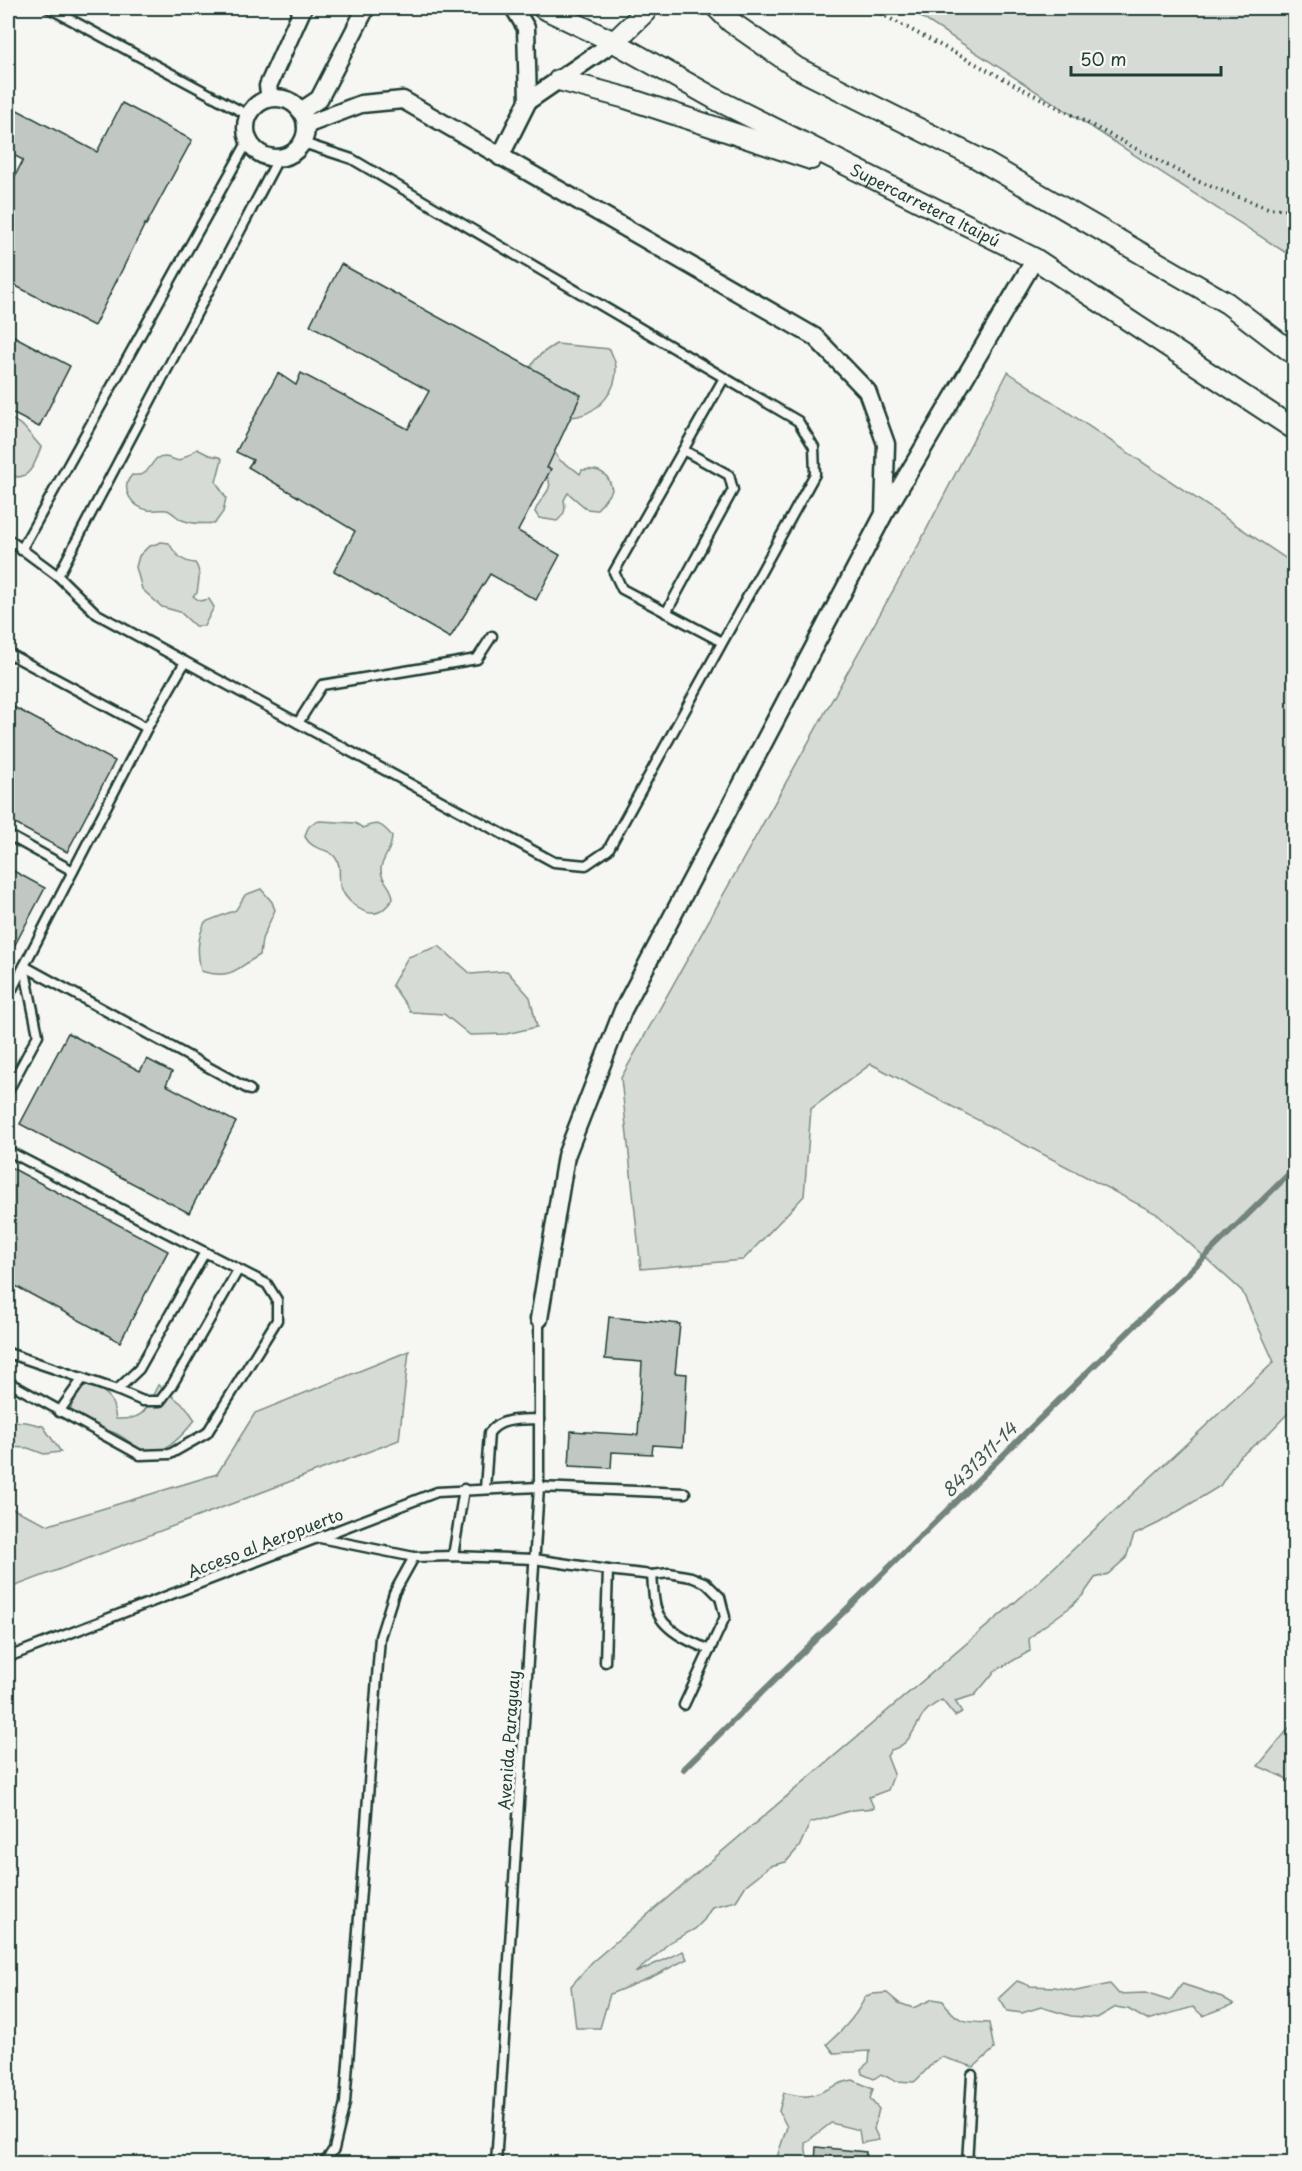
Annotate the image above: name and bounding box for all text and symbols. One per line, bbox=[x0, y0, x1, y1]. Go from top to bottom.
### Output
scale bar bbox=[1071, 39, 1221, 77]
text: 50 m bbox=[1080, 45, 1127, 72]
street label: Supercarretera Itaipú bbox=[846, 157, 1005, 252]
water label: 8431311-14 bbox=[935, 1414, 1024, 1503]
street label: Acceso al Aeropuerto bbox=[184, 1501, 346, 1583]
street label: Avenida Paraguay bbox=[491, 1669, 525, 1811]

